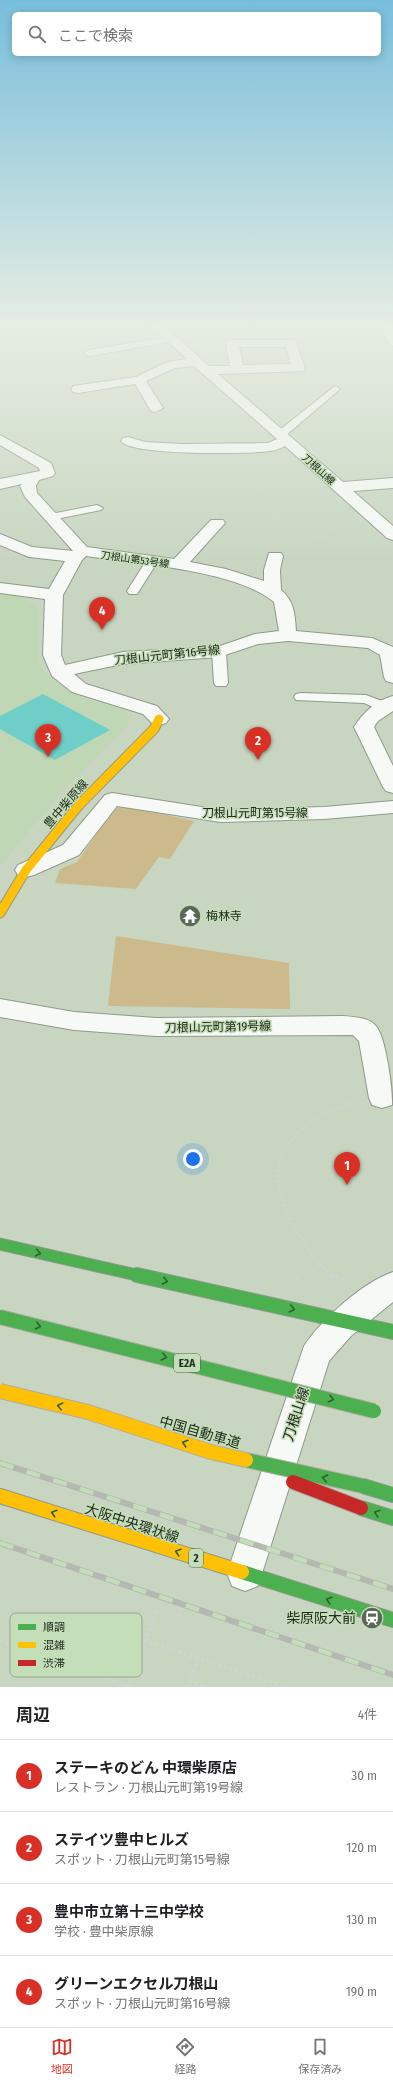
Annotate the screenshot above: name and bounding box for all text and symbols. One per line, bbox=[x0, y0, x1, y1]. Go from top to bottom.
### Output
search box bbox=[12, 12, 381, 56]
icon: search bbox=[26, 23, 48, 45]
text: ここで検索 bbox=[58, 27, 133, 45]
street label: 刀根山線 bbox=[299, 452, 337, 488]
street label: 刀根山第53号線 bbox=[100, 549, 170, 571]
pin: 4 bbox=[89, 597, 115, 630]
street label: 刀根山元町第16号線 bbox=[113, 642, 221, 668]
pin: 3 bbox=[35, 724, 61, 757]
pin: 2 bbox=[245, 727, 271, 760]
street label: 豊中柴原線 bbox=[41, 777, 91, 831]
street label: 刀根山元町第15号線 bbox=[202, 806, 308, 820]
temple icon: 梅林寺 bbox=[177, 903, 203, 929]
place label: 梅林寺 bbox=[206, 909, 242, 923]
street label: 刀根山元町第19号線 bbox=[165, 1019, 271, 1035]
your location bbox=[183, 1149, 203, 1169]
pin: 1 bbox=[334, 1152, 360, 1185]
one-way arrow bbox=[35, 1248, 41, 1256]
one-way arrow bbox=[162, 1276, 168, 1284]
one-way arrow bbox=[289, 1304, 295, 1312]
one-way arrow bbox=[35, 1321, 41, 1329]
one-way arrow bbox=[160, 1352, 167, 1361]
road number: E2A bbox=[174, 1354, 200, 1372]
street label: 刀根山線 bbox=[280, 1385, 313, 1443]
one-way arrow bbox=[328, 1395, 334, 1403]
one-way arrow bbox=[57, 1402, 64, 1410]
street label: 中国自動車道 bbox=[157, 1413, 243, 1452]
one-way arrow bbox=[182, 1440, 189, 1448]
one-way arrow bbox=[321, 1474, 328, 1482]
street label: 大阪中央環状線 bbox=[83, 1500, 181, 1547]
one-way arrow bbox=[51, 1509, 58, 1518]
one-way arrow bbox=[374, 1509, 381, 1518]
one-way arrow bbox=[175, 1548, 182, 1557]
road number: 2 bbox=[189, 1549, 203, 1567]
one-way arrow bbox=[326, 1596, 333, 1605]
station icon: 柴原阪大前 bbox=[359, 1605, 385, 1631]
place label: 柴原阪大前 bbox=[286, 1610, 356, 1627]
legend bbox=[10, 1613, 142, 1677]
text: 順調 bbox=[43, 1621, 65, 1634]
text: 混雑 bbox=[43, 1639, 65, 1652]
text: 渋滞 bbox=[43, 1657, 65, 1670]
text: 周辺 bbox=[16, 1705, 50, 1726]
text: 4件 bbox=[358, 1707, 377, 1722]
text: ステーキのどん 中環柴原店 bbox=[54, 1759, 237, 1777]
text: 1 bbox=[26, 1768, 32, 1783]
text: 30 m bbox=[351, 1768, 377, 1783]
text: レストラン · 刀根山元町第19号線 bbox=[54, 1780, 243, 1795]
text: ステイツ豊中ヒルズ bbox=[54, 1831, 189, 1849]
text: 2 bbox=[26, 1840, 32, 1855]
text: 120 m bbox=[346, 1840, 377, 1855]
text: スポット · 刀根山元町第15号線 bbox=[54, 1852, 230, 1867]
text: 豊中市立第十三中学校 bbox=[54, 1903, 204, 1921]
text: 3 bbox=[26, 1912, 32, 1927]
text: 130 m bbox=[346, 1912, 377, 1927]
text: 学校 · 豊中柴原線 bbox=[54, 1924, 154, 1939]
text: グリーンエクセル刀根山 bbox=[54, 1975, 218, 1993]
text: 4 bbox=[26, 1984, 32, 1999]
text: 190 m bbox=[346, 1984, 377, 1999]
text: スポット · 刀根山元町第16号線 bbox=[54, 1996, 230, 2011]
tab: 地図 bbox=[51, 2036, 73, 2076]
tab: 経路 bbox=[174, 2036, 196, 2076]
tab: 保存済み bbox=[298, 2036, 342, 2076]

